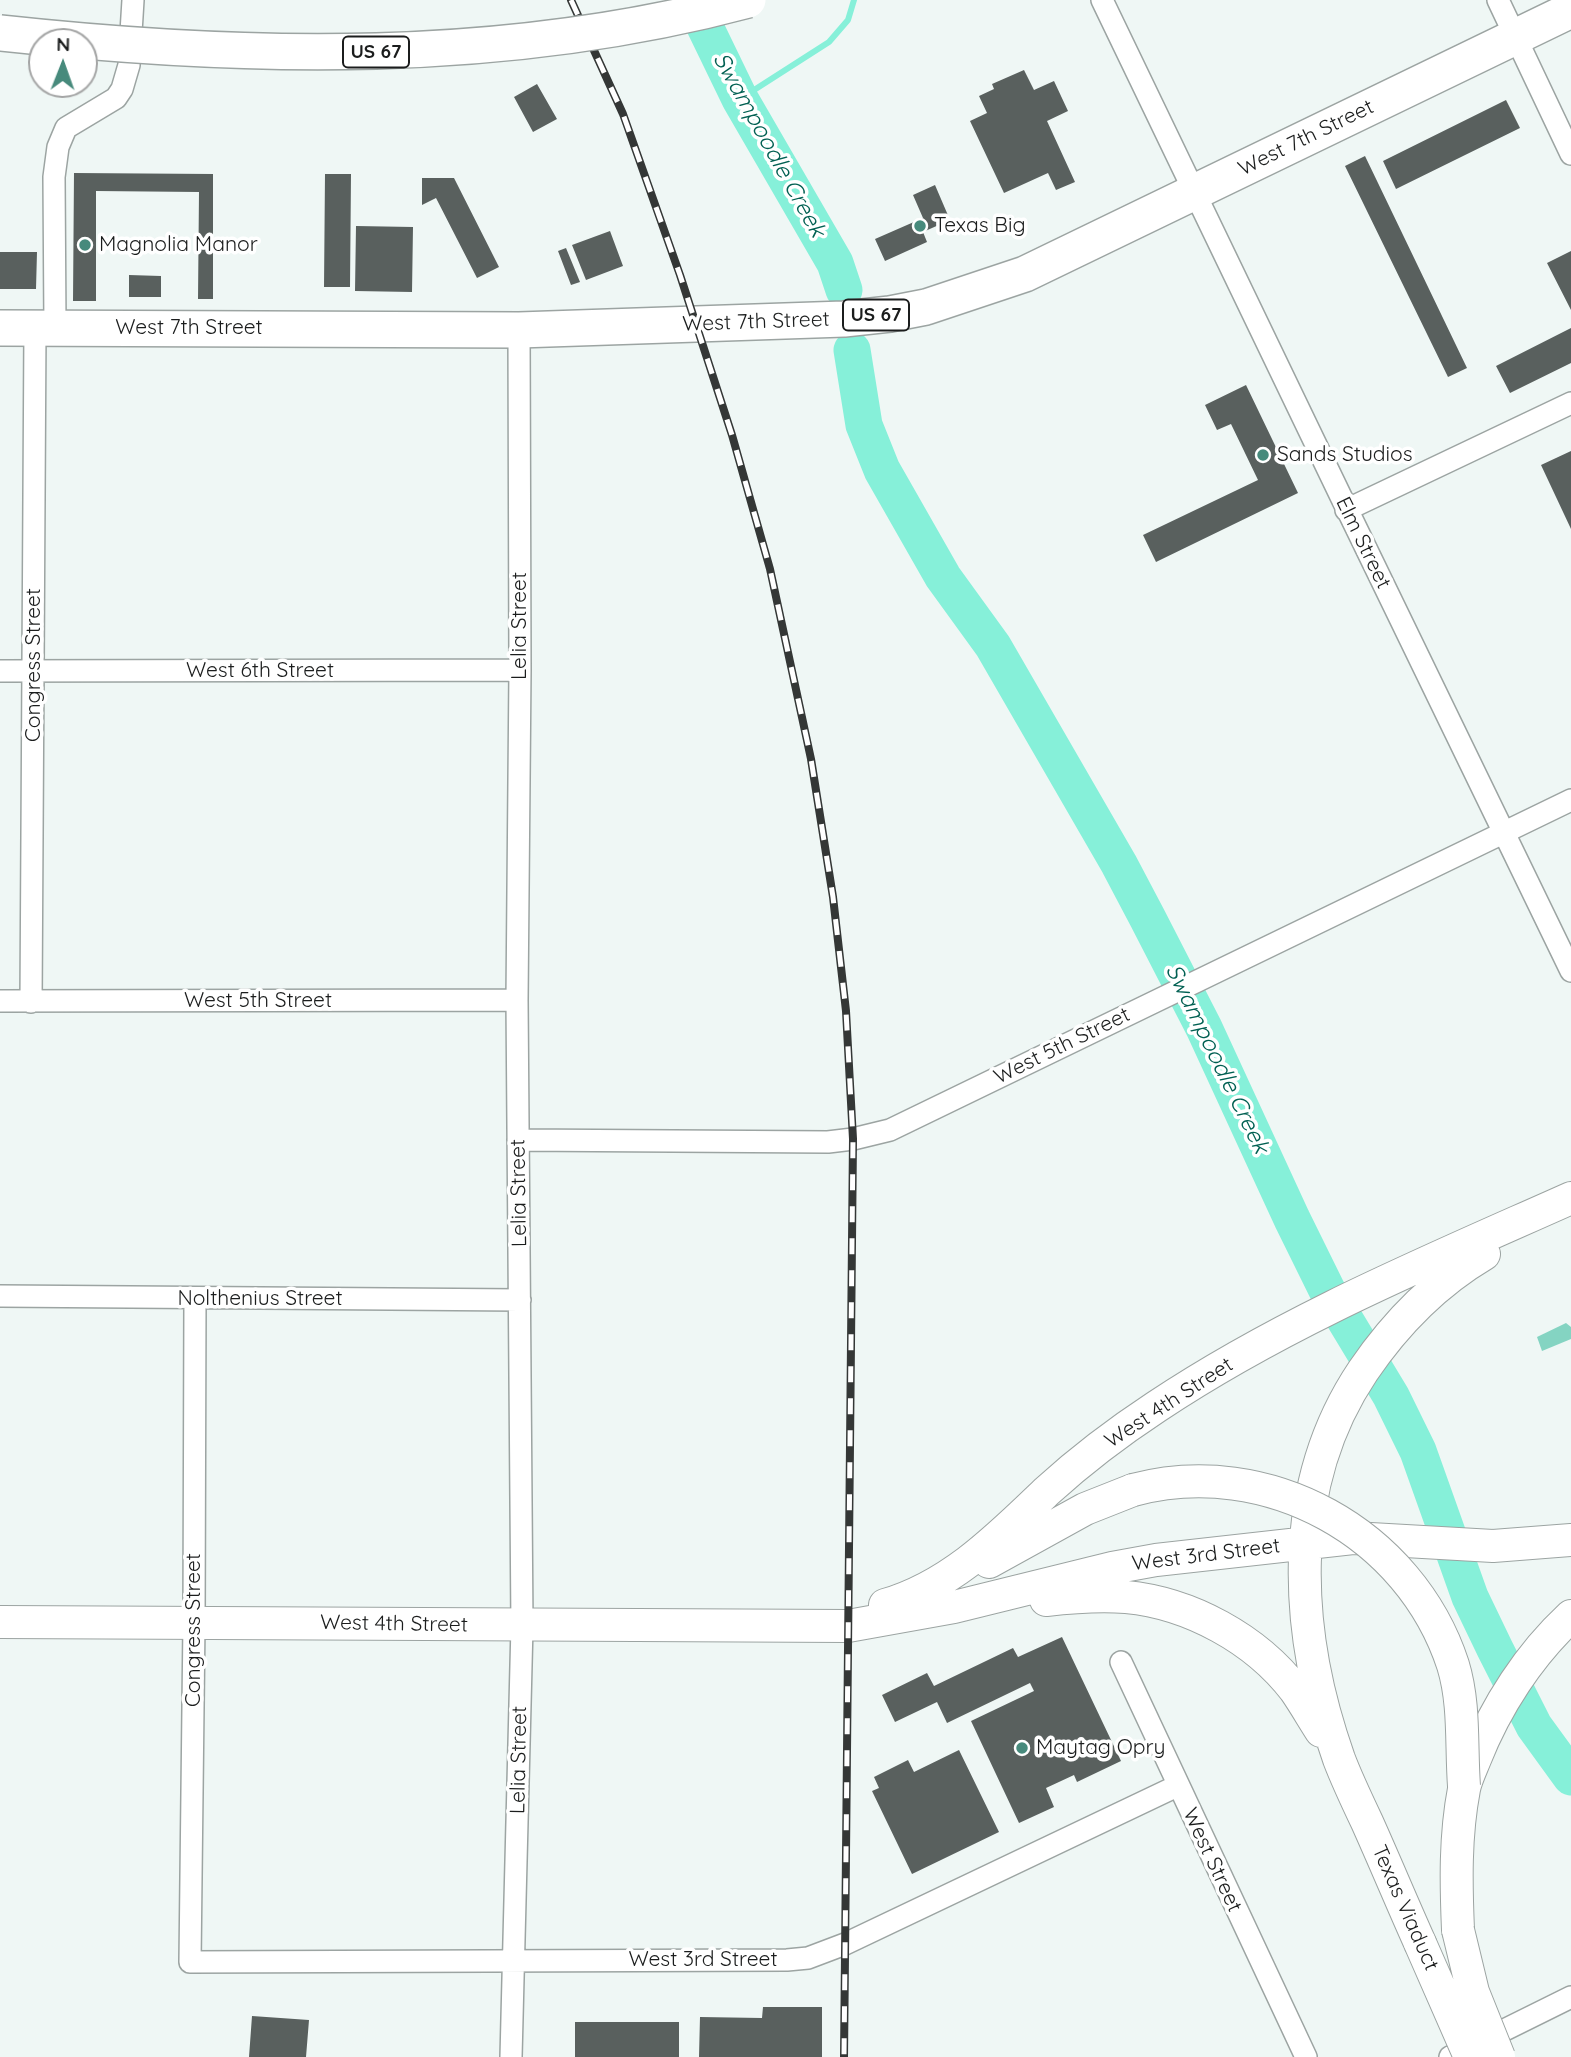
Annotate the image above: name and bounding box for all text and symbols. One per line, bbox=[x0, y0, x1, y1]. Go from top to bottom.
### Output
north arrow bbox=[28, 28, 98, 98]
text: N bbox=[56, 32, 71, 56]
road number: US 67 bbox=[343, 36, 409, 68]
water label: Swampoodle Creek bbox=[707, 48, 831, 242]
street label: West 7th Street bbox=[1234, 94, 1378, 182]
place label: Texas Big bbox=[934, 213, 1026, 239]
marker: Texas Big bbox=[912, 218, 928, 234]
place label: Magnolia Manor bbox=[99, 232, 258, 258]
marker: Magnolia Manor bbox=[77, 237, 93, 253]
road number: US 67 bbox=[843, 300, 909, 330]
street label: West 7th Street bbox=[682, 307, 830, 337]
street label: West 7th Street bbox=[115, 315, 263, 341]
place label: Sands Studios bbox=[1277, 442, 1413, 468]
marker: Sands Studios bbox=[1255, 447, 1271, 463]
street label: Elm Street bbox=[1330, 493, 1396, 593]
street label: Lelia Street bbox=[507, 572, 533, 680]
street label: Congress Street bbox=[21, 588, 47, 742]
street label: West 6th Street bbox=[186, 658, 334, 684]
water label: Swampoodle Creek bbox=[1159, 960, 1275, 1158]
street label: West 5th Street bbox=[184, 988, 332, 1014]
street label: West 5th Street bbox=[990, 1002, 1134, 1090]
street label: Lelia Street bbox=[505, 1139, 533, 1247]
street label: Nolthenius Street bbox=[177, 1286, 343, 1312]
street label: West 4th Street bbox=[1100, 1352, 1238, 1454]
street label: West 3rd Street bbox=[1131, 1533, 1281, 1577]
street label: Congress Street bbox=[181, 1553, 207, 1707]
street label: West 4th Street bbox=[320, 1610, 468, 1638]
street label: Lelia Street bbox=[505, 1706, 533, 1814]
place label: Maytag Opry bbox=[1036, 1735, 1166, 1761]
marker: Maytag Opry bbox=[1014, 1740, 1030, 1756]
street label: West Street bbox=[1177, 1804, 1247, 1916]
street label: Texas Viaduct bbox=[1366, 1841, 1444, 1975]
street label: West 3rd Street bbox=[628, 1947, 778, 1973]

